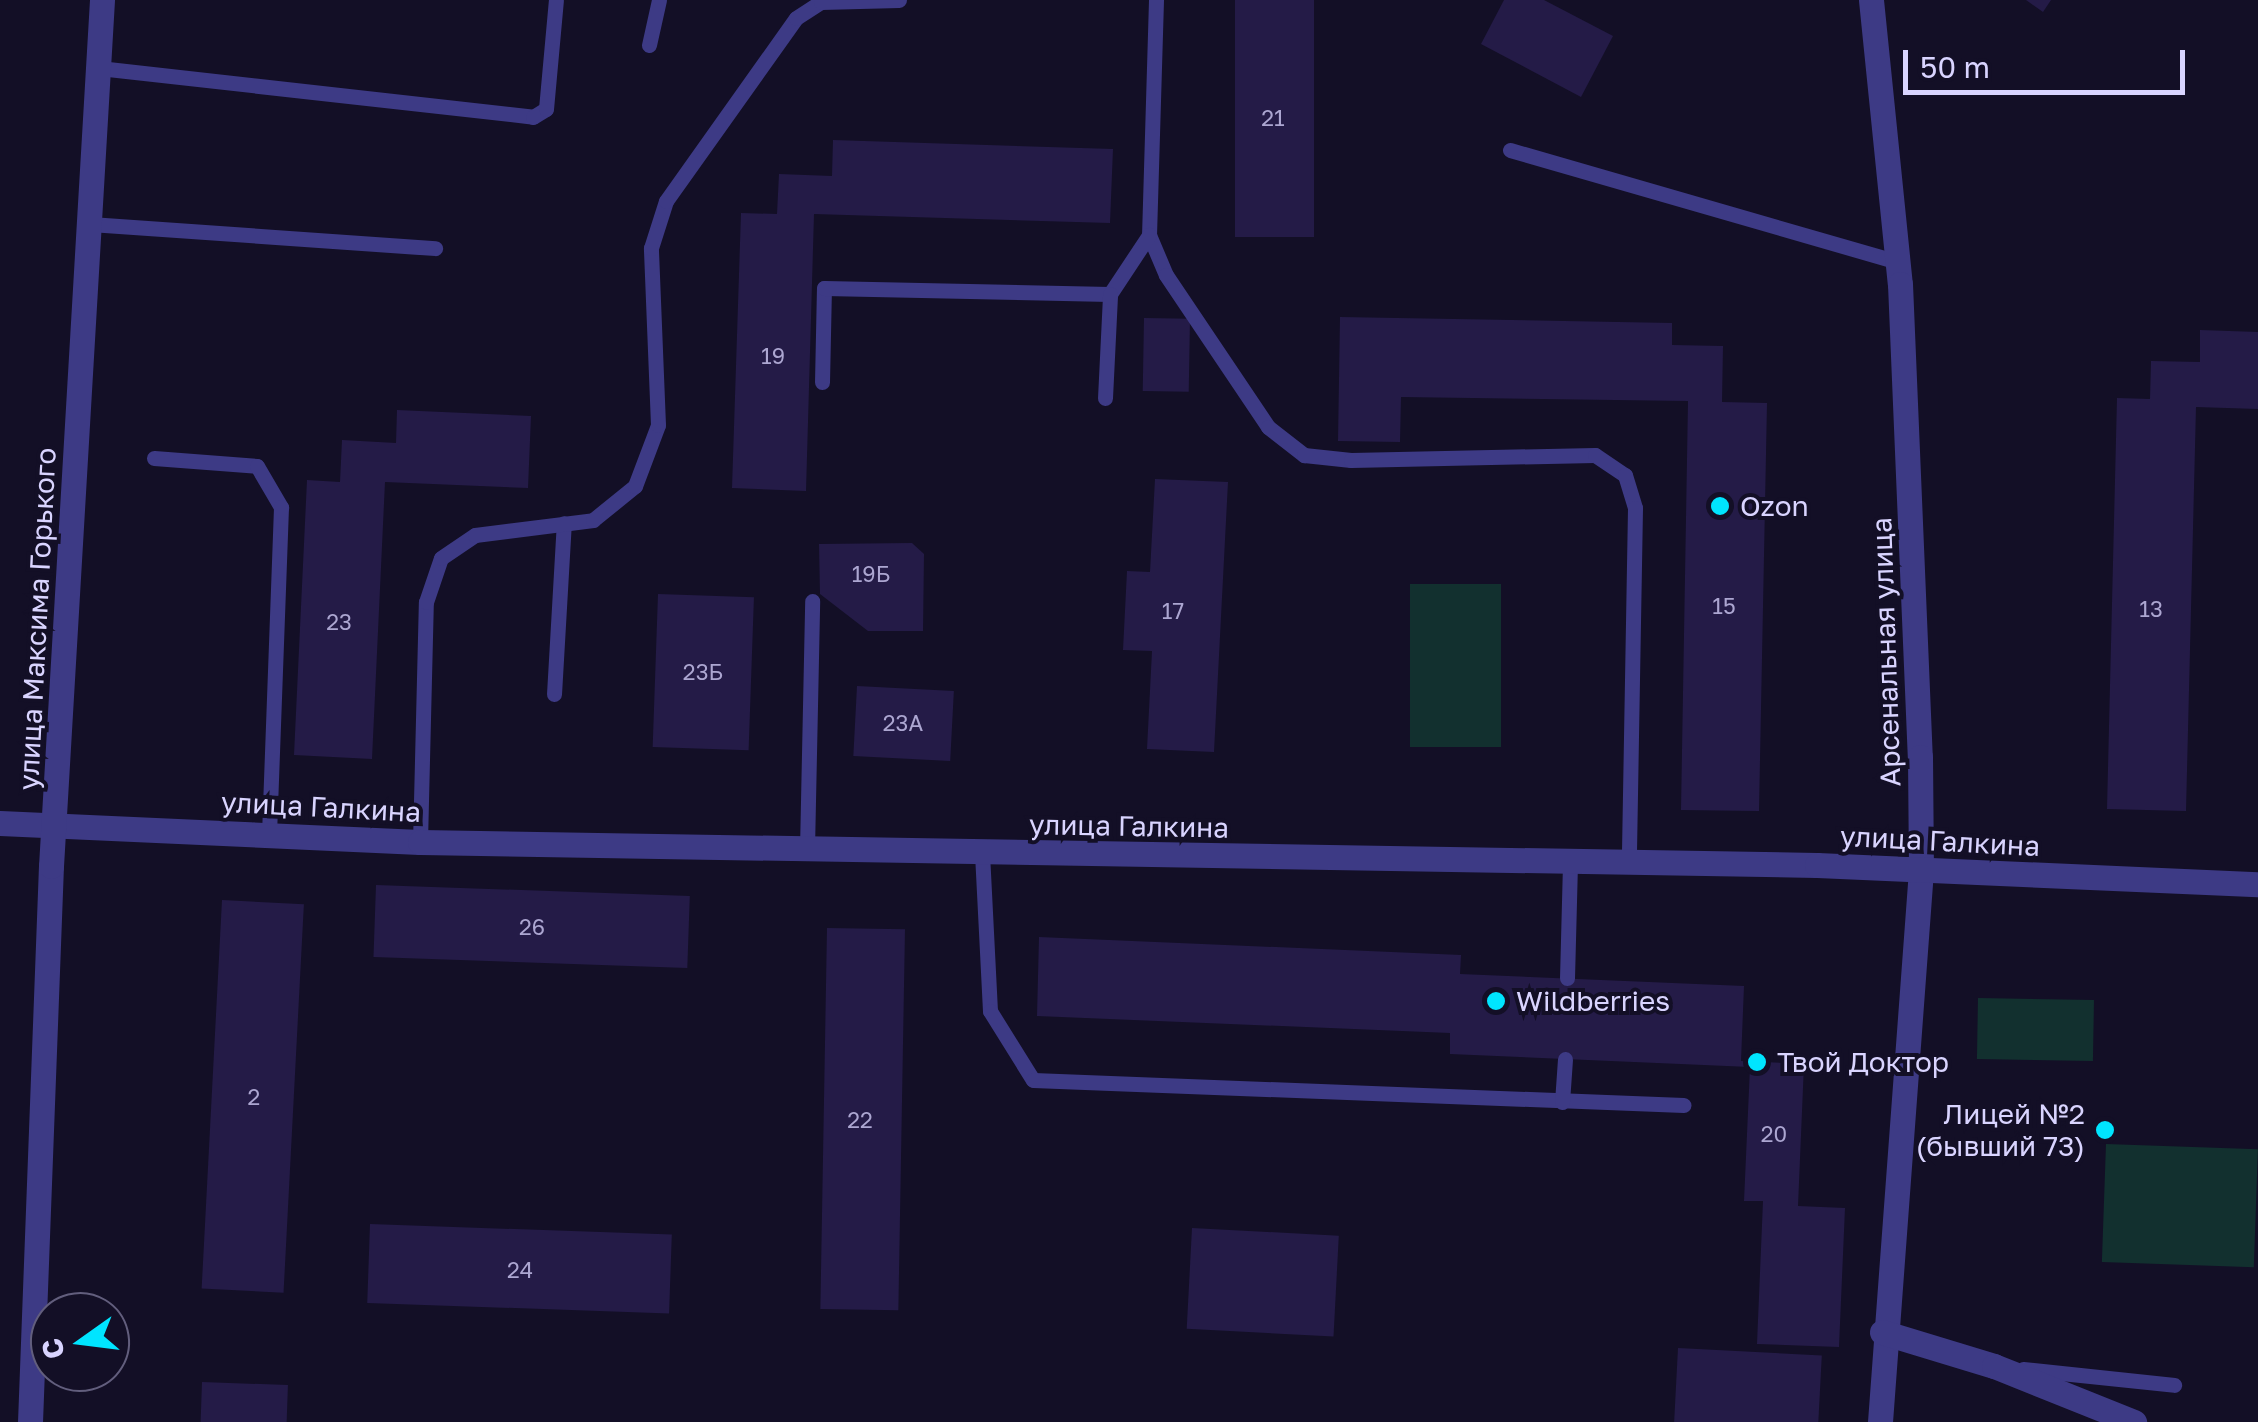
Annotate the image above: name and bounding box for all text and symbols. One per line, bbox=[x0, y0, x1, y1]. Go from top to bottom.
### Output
scale bar bbox=[1908, 30, 2190, 92]
text: 50 m bbox=[1920, 49, 1990, 85]
house number: 21 bbox=[1261, 105, 1285, 131]
house number: 19 bbox=[761, 343, 785, 369]
street label: улица Максима Горького bbox=[11, 447, 63, 791]
place label: Ozon bbox=[1740, 489, 1809, 523]
marker: Ozon bbox=[1709, 495, 1731, 517]
street label: Арсенальная улица bbox=[1865, 517, 1907, 787]
house number: 19Б bbox=[852, 561, 890, 587]
house number: 15 bbox=[1712, 593, 1736, 619]
house number: 13 bbox=[2139, 596, 2163, 622]
house number: 17 bbox=[1162, 598, 1184, 624]
house number: 23 bbox=[326, 609, 352, 635]
house number: 23Б bbox=[683, 659, 723, 685]
house number: 23А bbox=[883, 710, 923, 736]
street label: улица Галкина bbox=[220, 785, 422, 829]
street label: улица Галкина bbox=[1029, 807, 1229, 845]
street label: улица Галкина bbox=[1839, 819, 2041, 863]
house number: 26 bbox=[519, 914, 545, 940]
place label: Wildberries bbox=[1516, 984, 1670, 1018]
marker: Wildberries bbox=[1485, 990, 1507, 1012]
place label: Твой Доктор bbox=[1777, 1045, 1949, 1079]
marker: Твой Доктор bbox=[1746, 1051, 1768, 1073]
house number: 2 bbox=[248, 1084, 260, 1110]
place label: Лицей №2 (бывший 73) bbox=[1916, 1097, 2085, 1163]
house number: 22 bbox=[847, 1107, 873, 1133]
marker: Лицей №2 (бывший 73) bbox=[2094, 1119, 2116, 1141]
house number: 20 bbox=[1761, 1121, 1787, 1147]
house number: 24 bbox=[507, 1257, 533, 1283]
north arrow bbox=[30, 1292, 130, 1392]
text: С bbox=[34, 1335, 71, 1363]

